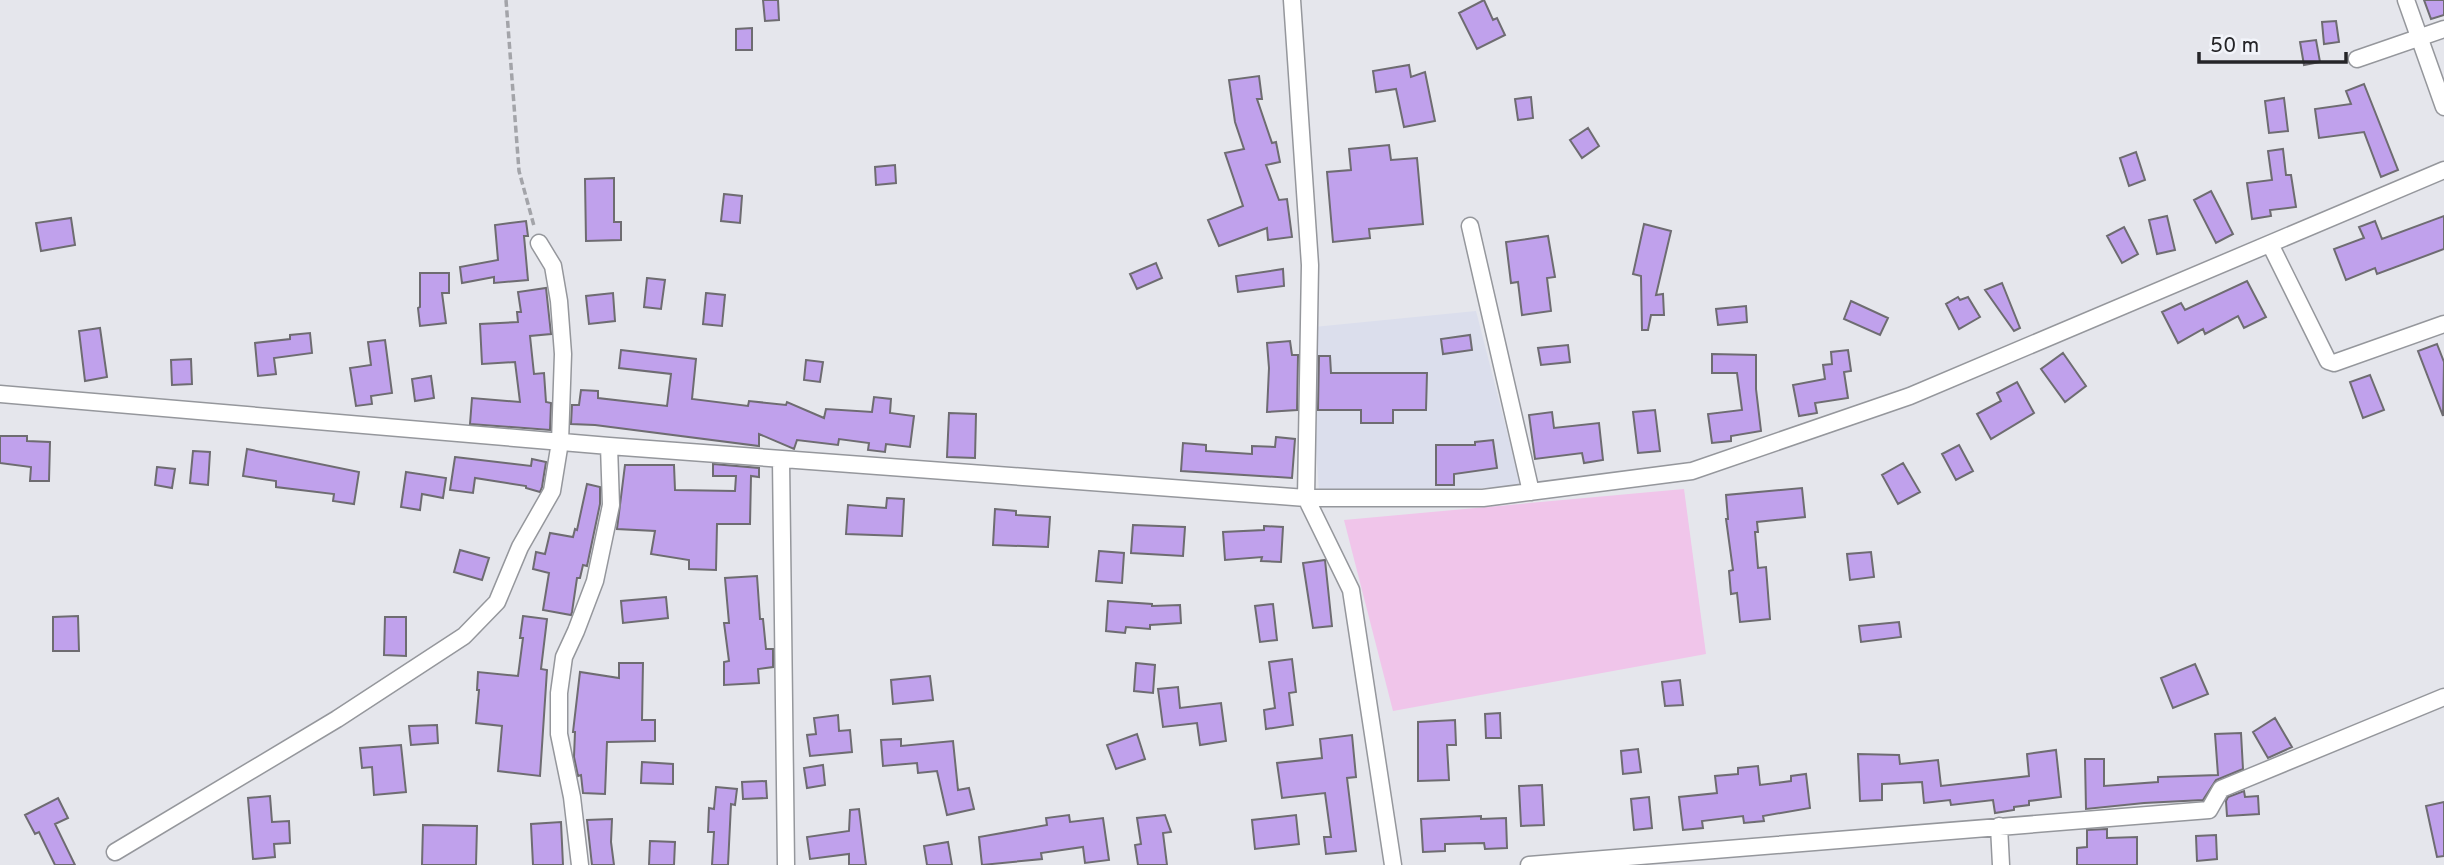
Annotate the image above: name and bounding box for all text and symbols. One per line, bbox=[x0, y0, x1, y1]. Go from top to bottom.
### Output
scale bar bbox=[2199, 21, 2346, 65]
text: 50 m bbox=[2210, 33, 2259, 60]

